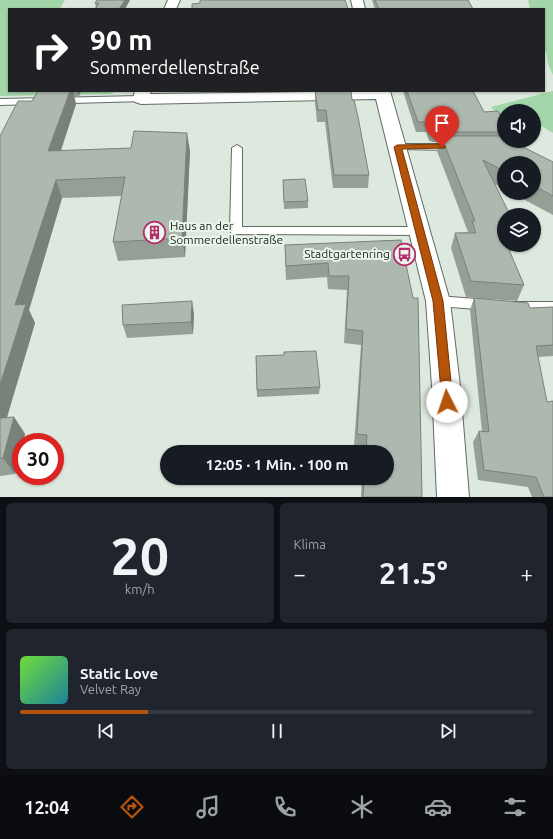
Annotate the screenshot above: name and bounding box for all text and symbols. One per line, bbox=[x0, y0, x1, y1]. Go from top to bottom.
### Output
icon: right bbox=[24, 24, 76, 76]
text: 90 m bbox=[90, 24, 152, 55]
text: Sommerdellenstraße bbox=[90, 57, 260, 77]
map controls bbox=[497, 104, 541, 252]
button: sound bbox=[497, 104, 541, 148]
pin bbox=[425, 106, 459, 147]
icon: arrive bbox=[431, 112, 453, 134]
button: search bbox=[497, 156, 541, 200]
button: layers bbox=[497, 208, 541, 252]
place label: Haus an der Sommerdellenstraße bbox=[170, 219, 283, 246]
building icon: Haus an der Sommerdellenstraße bbox=[141, 220, 167, 246]
bus stop icon: Stadtgartenring bbox=[392, 241, 418, 267]
place label: Stadtgartenring bbox=[304, 247, 390, 260]
position arrow bbox=[426, 381, 468, 423]
speed limit sign: 30 bbox=[12, 433, 64, 485]
text: 12:05 · 1 Min. · 100 m bbox=[206, 456, 349, 473]
text: 20 bbox=[110, 527, 169, 585]
text: Klima bbox=[294, 537, 326, 551]
text: 21.5° bbox=[379, 556, 448, 590]
text: − bbox=[294, 561, 306, 586]
text: + bbox=[521, 561, 533, 586]
text: km/h bbox=[125, 582, 155, 596]
text: Static Love bbox=[80, 665, 158, 682]
text: Velvet Ray bbox=[80, 682, 141, 696]
icon: previous bbox=[95, 720, 117, 742]
icon: pause bbox=[266, 720, 288, 742]
icon: next bbox=[437, 720, 459, 742]
icon: directions bbox=[118, 793, 146, 821]
icon: music bbox=[194, 793, 222, 821]
icon: phone bbox=[271, 793, 299, 821]
icon: climate bbox=[348, 793, 376, 821]
icon: car bbox=[424, 793, 452, 821]
icon: filters bbox=[501, 793, 529, 821]
text: 12:04 bbox=[24, 797, 69, 817]

